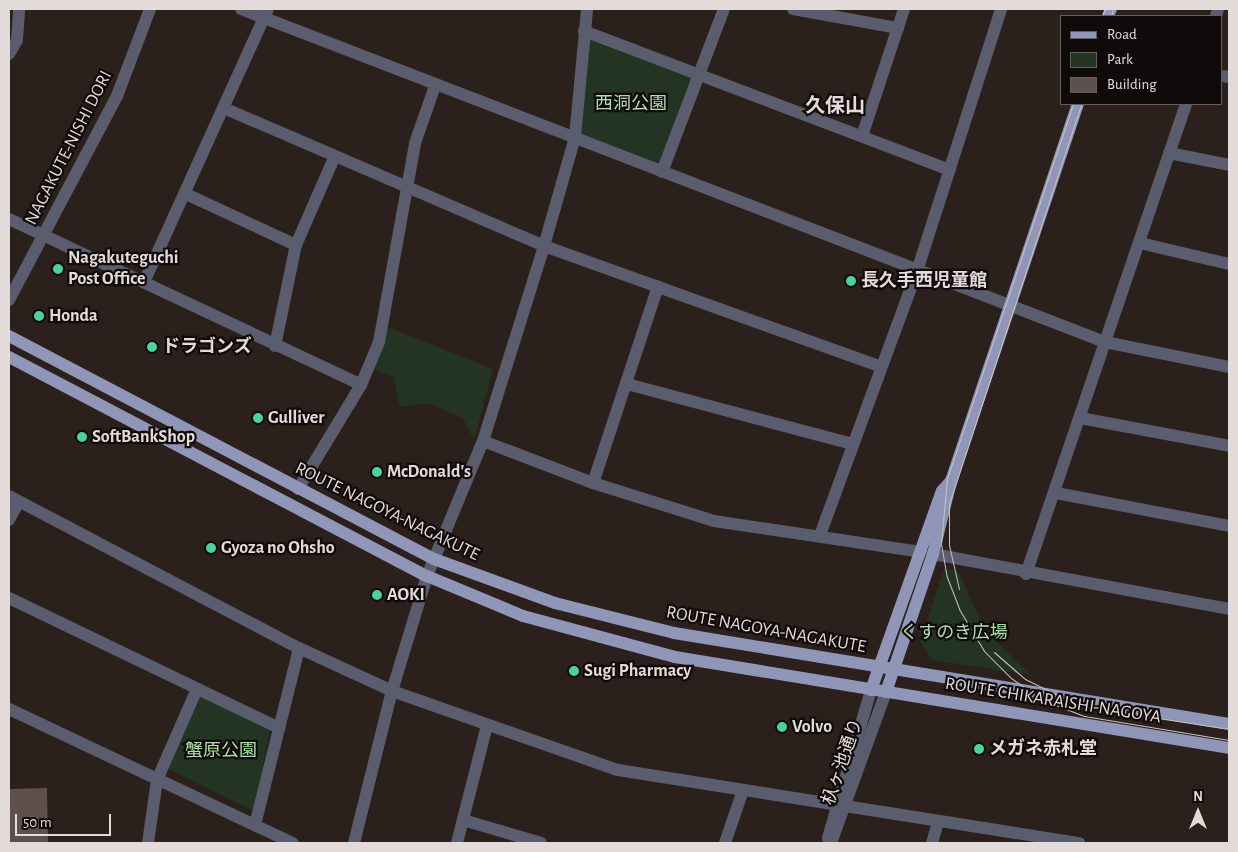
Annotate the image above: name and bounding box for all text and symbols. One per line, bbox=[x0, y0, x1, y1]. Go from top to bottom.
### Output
legend bbox=[1060, 15, 1223, 105]
text: Road bbox=[1107, 27, 1137, 42]
text: Park bbox=[1107, 52, 1133, 67]
street label: NAGAKUTE-NISHI DORI bbox=[21, 67, 117, 229]
text: Building bbox=[1107, 77, 1157, 92]
park label: 西洞公園 bbox=[595, 93, 667, 115]
district label: 久保山 bbox=[805, 94, 865, 118]
place label: Nagakuteguchi Post Office bbox=[68, 248, 178, 290]
marker: Nagakuteguchi Post Office bbox=[52, 263, 64, 275]
place label: 長久手西児童館 bbox=[861, 270, 987, 292]
marker: 長久手西児童館 bbox=[845, 275, 857, 287]
place label: Honda bbox=[49, 305, 98, 327]
marker: Honda bbox=[33, 310, 45, 322]
place label: ドラゴンズ bbox=[162, 336, 252, 358]
marker: ドラゴンズ bbox=[146, 341, 158, 353]
place label: Gulliver bbox=[268, 407, 325, 429]
marker: Gulliver bbox=[252, 412, 264, 424]
place label: SoftBankShop bbox=[92, 426, 195, 448]
marker: SoftBankShop bbox=[76, 431, 88, 443]
street label: ROUTE NAGOYA-NAGAKUTE bbox=[291, 458, 483, 566]
place label: McDonald's bbox=[387, 461, 471, 483]
marker: McDonald's bbox=[371, 466, 383, 478]
place label: Gyoza no Ohsho bbox=[221, 537, 335, 559]
marker: Gyoza no Ohsho bbox=[205, 542, 217, 554]
place label: AOKI bbox=[387, 584, 425, 606]
marker: AOKI bbox=[371, 589, 383, 601]
street label: ROUTE NAGOYA-NAGAKUTE bbox=[664, 602, 868, 658]
park label: くすのき広場 bbox=[900, 622, 1008, 644]
place label: Sugi Pharmacy bbox=[584, 660, 691, 682]
marker: Sugi Pharmacy bbox=[568, 665, 580, 677]
street label: ROUTE CHIKARAISHI-NAGOYA bbox=[944, 673, 1162, 729]
place label: Volvo bbox=[792, 716, 832, 738]
street label: 杁ヶ池通り bbox=[818, 716, 868, 808]
marker: Volvo bbox=[776, 721, 788, 733]
place label: メガネ赤札堂 bbox=[989, 738, 1097, 760]
park label: 蟹原公園 bbox=[185, 740, 257, 762]
marker: メガネ赤札堂 bbox=[973, 743, 985, 755]
north arrow bbox=[1173, 787, 1223, 837]
text: N bbox=[1193, 790, 1203, 804]
scale bar bbox=[18, 804, 114, 836]
text: 50 m bbox=[23, 815, 52, 830]

